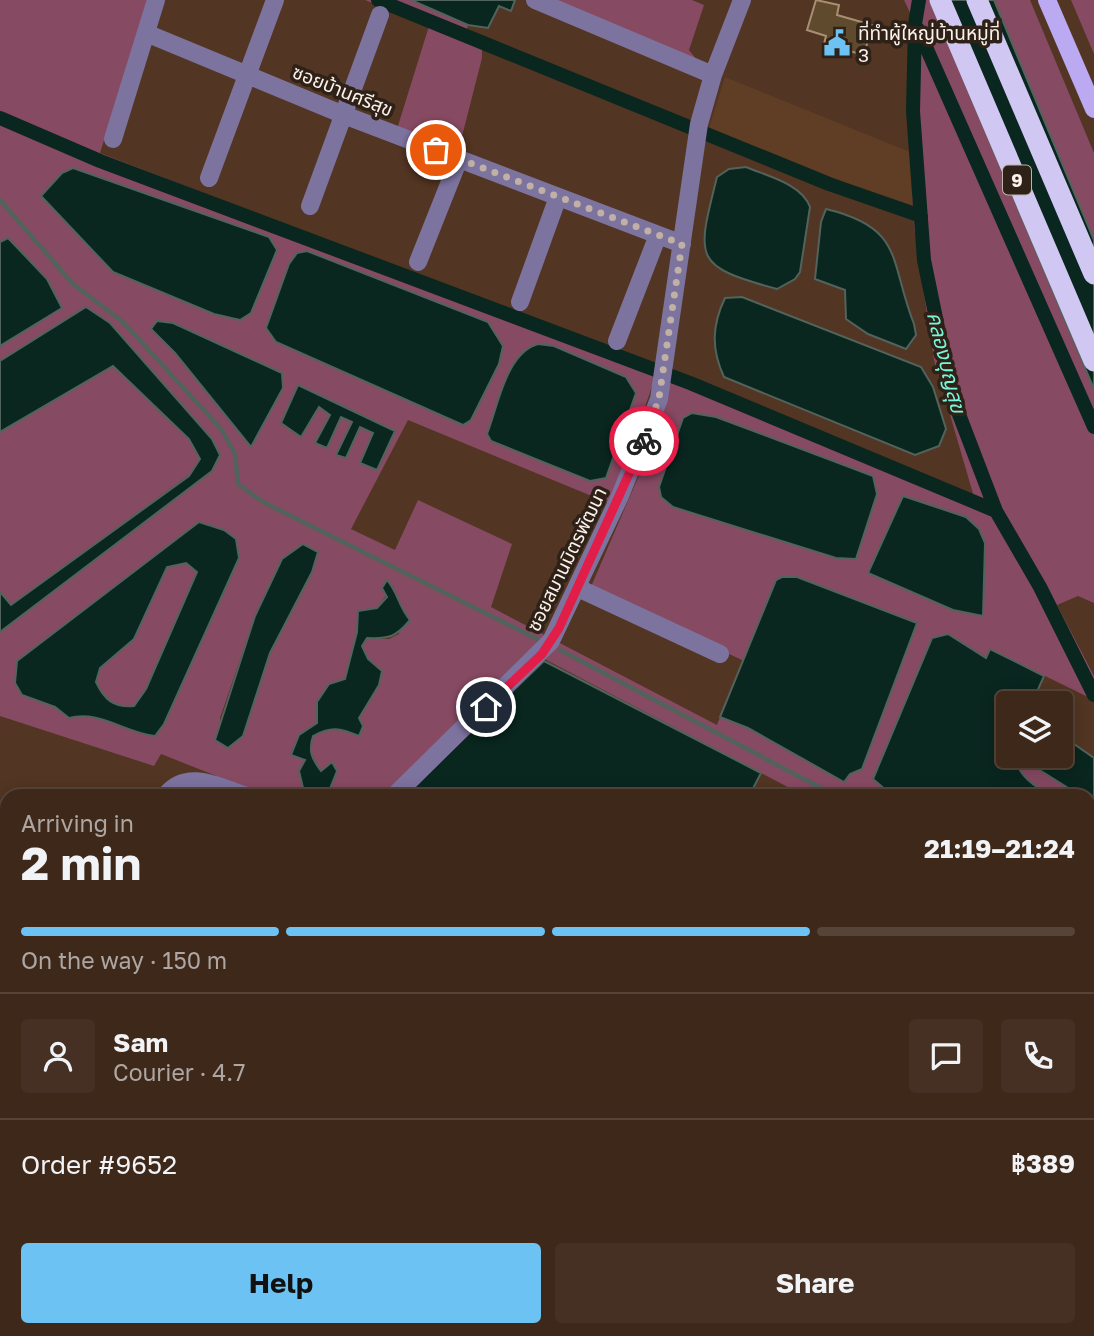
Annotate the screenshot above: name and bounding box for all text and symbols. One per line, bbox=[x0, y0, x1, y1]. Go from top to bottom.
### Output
place label: ที่ทำผู้ใหญ่บ้านหมู่ที่ 3 bbox=[858, 20, 1000, 66]
public building icon: ที่ทำผู้ใหญ่บ้านหมู่ที่ 3 bbox=[822, 28, 852, 58]
street label: ซอยบ้านศรีสุข bbox=[289, 59, 396, 121]
pin bbox=[406, 120, 466, 180]
icon: bag bbox=[417, 131, 455, 169]
road number: 9 bbox=[1003, 166, 1031, 195]
water label: คลองบุญสุข bbox=[921, 309, 972, 417]
courier bbox=[609, 406, 679, 476]
icon: bike bbox=[625, 422, 663, 460]
street label: ซอยสมานมิตรพัฒนา bbox=[521, 483, 611, 635]
pin bbox=[456, 677, 516, 737]
icon: home bbox=[467, 688, 505, 726]
map controls bbox=[996, 691, 1073, 768]
button: layers bbox=[996, 691, 1073, 768]
text: Arriving in bbox=[21, 809, 134, 837]
text: 21:19–21:24 bbox=[924, 833, 1075, 864]
text: 2 min bbox=[21, 835, 141, 890]
text: On the way · 150 m bbox=[21, 946, 227, 974]
button: person bbox=[21, 1019, 95, 1093]
button: chat bbox=[909, 1019, 983, 1093]
button: phone bbox=[1001, 1019, 1075, 1093]
text: Sam bbox=[113, 1027, 168, 1058]
text: Courier · 4.7 bbox=[113, 1058, 245, 1086]
text: ฿389 bbox=[1011, 1148, 1075, 1179]
text: Order #9652 bbox=[21, 1149, 177, 1180]
button: Help bbox=[21, 1243, 541, 1323]
button: Share bbox=[555, 1243, 1075, 1323]

